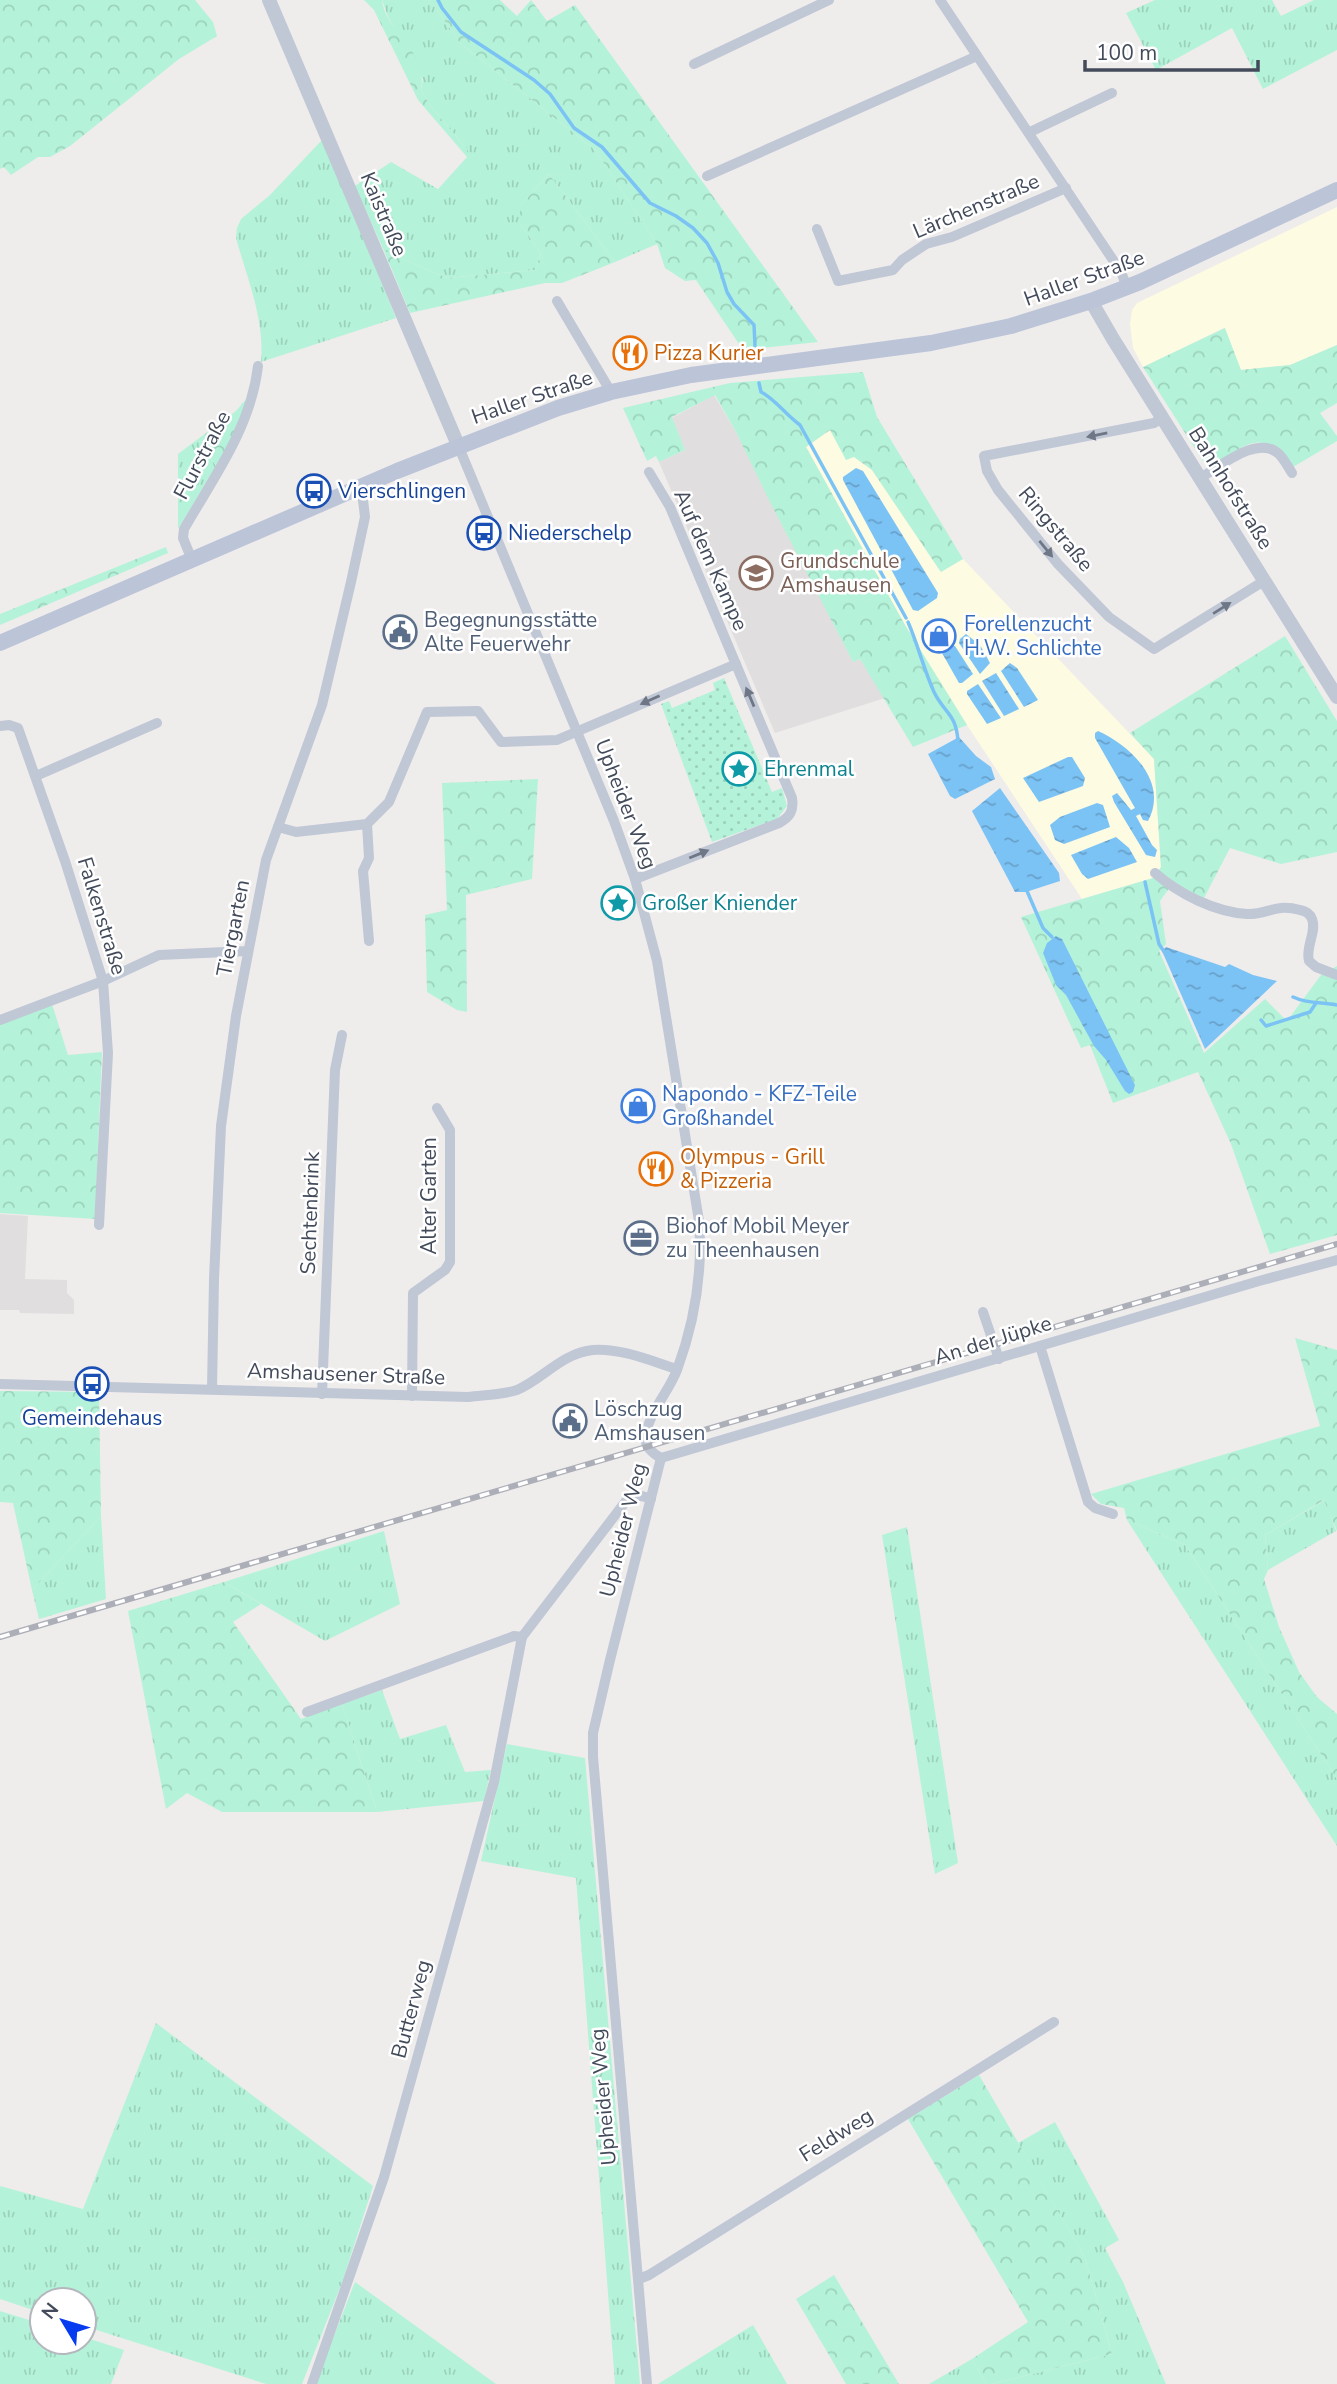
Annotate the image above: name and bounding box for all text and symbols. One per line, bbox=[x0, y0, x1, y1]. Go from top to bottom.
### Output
scale bar bbox=[1085, 28, 1258, 72]
text: 100 m bbox=[1096, 39, 1157, 67]
street label: Lärchenstraße bbox=[909, 167, 1043, 245]
street label: Kaistraße bbox=[354, 168, 414, 260]
street label: Haller Straße bbox=[1020, 243, 1148, 313]
restaurant icon: Pizza Kurier bbox=[611, 334, 649, 372]
place label: Pizza Kurier bbox=[654, 339, 764, 367]
street label: Haller Straße bbox=[468, 363, 596, 431]
street label: Flurstraße bbox=[167, 406, 237, 504]
street label: Bahnhofstraße bbox=[1182, 421, 1280, 555]
one-way arrow bbox=[1086, 430, 1108, 441]
bus stop icon: Vierschlingen bbox=[295, 472, 333, 510]
place label: Vierschlingen bbox=[337, 477, 466, 505]
street label: Ringstraße bbox=[1012, 480, 1100, 578]
street label: Auf dem Kampe bbox=[667, 485, 755, 635]
bus stop icon: Niederschelp bbox=[465, 514, 503, 552]
place label: Niederschelp bbox=[508, 519, 632, 547]
one-way arrow bbox=[1038, 540, 1053, 558]
place label: Grundschule Amshausen bbox=[780, 547, 900, 599]
school or university icon: Grundschule Amshausen bbox=[737, 554, 775, 592]
one-way arrow bbox=[1212, 601, 1232, 614]
place label: Begegnungsstätte Alte Feuerwehr bbox=[424, 606, 597, 658]
place label: Forellenzucht H.W. Schlichte bbox=[964, 610, 1102, 662]
public building icon: Begegnungsstätte Alte Feuerwehr bbox=[381, 613, 419, 651]
shop icon: Forellenzucht H.W. Schlichte bbox=[920, 617, 958, 655]
one-way arrow bbox=[744, 686, 755, 707]
one-way arrow bbox=[640, 694, 660, 706]
street label: Upheider Weg bbox=[588, 735, 664, 873]
place icon: Ehrenmal bbox=[720, 750, 758, 788]
place label: Ehrenmal bbox=[764, 755, 855, 783]
one-way arrow bbox=[688, 849, 709, 860]
street label: Falkenstraße bbox=[71, 854, 133, 978]
street label: Tiergarten bbox=[210, 877, 256, 979]
place icon: Großer Kniender bbox=[599, 884, 637, 922]
place label: Großer Kniender bbox=[642, 889, 798, 917]
place label: Napondo - KFZ-Teile Großhandel bbox=[662, 1080, 857, 1132]
shop icon: Napondo - KFZ-Teile Großhandel bbox=[619, 1087, 657, 1125]
street label: Alter Garten bbox=[415, 1137, 443, 1255]
place label: Olympus - Grill & Pizzeria bbox=[680, 1143, 826, 1195]
street label: Sechtenbrink bbox=[294, 1150, 326, 1275]
restaurant icon: Olympus - Grill & Pizzeria bbox=[637, 1150, 675, 1188]
place label: Biohof Mobil Meyer zu Theenhausen bbox=[666, 1212, 850, 1264]
office icon: Biohof Mobil Meyer zu Theenhausen bbox=[622, 1219, 660, 1257]
street label: An der Jüpke bbox=[931, 1309, 1055, 1371]
street label: Amshausener Straße bbox=[246, 1357, 446, 1391]
bus stop icon: Gemeindehaus bbox=[73, 1365, 111, 1403]
place label: Löschzug Amshausen bbox=[594, 1395, 705, 1447]
public building icon: Löschzug Amshausen bbox=[551, 1402, 589, 1440]
place label: Gemeindehaus bbox=[22, 1404, 162, 1432]
street label: Upheider Weg bbox=[593, 1460, 653, 1600]
street label: Butterweg bbox=[384, 1957, 438, 2061]
street label: Upheider Weg bbox=[583, 2027, 623, 2167]
street label: Feldweg bbox=[794, 2101, 878, 2169]
north arrow bbox=[28, 2286, 98, 2356]
text: N bbox=[36, 2298, 65, 2325]

